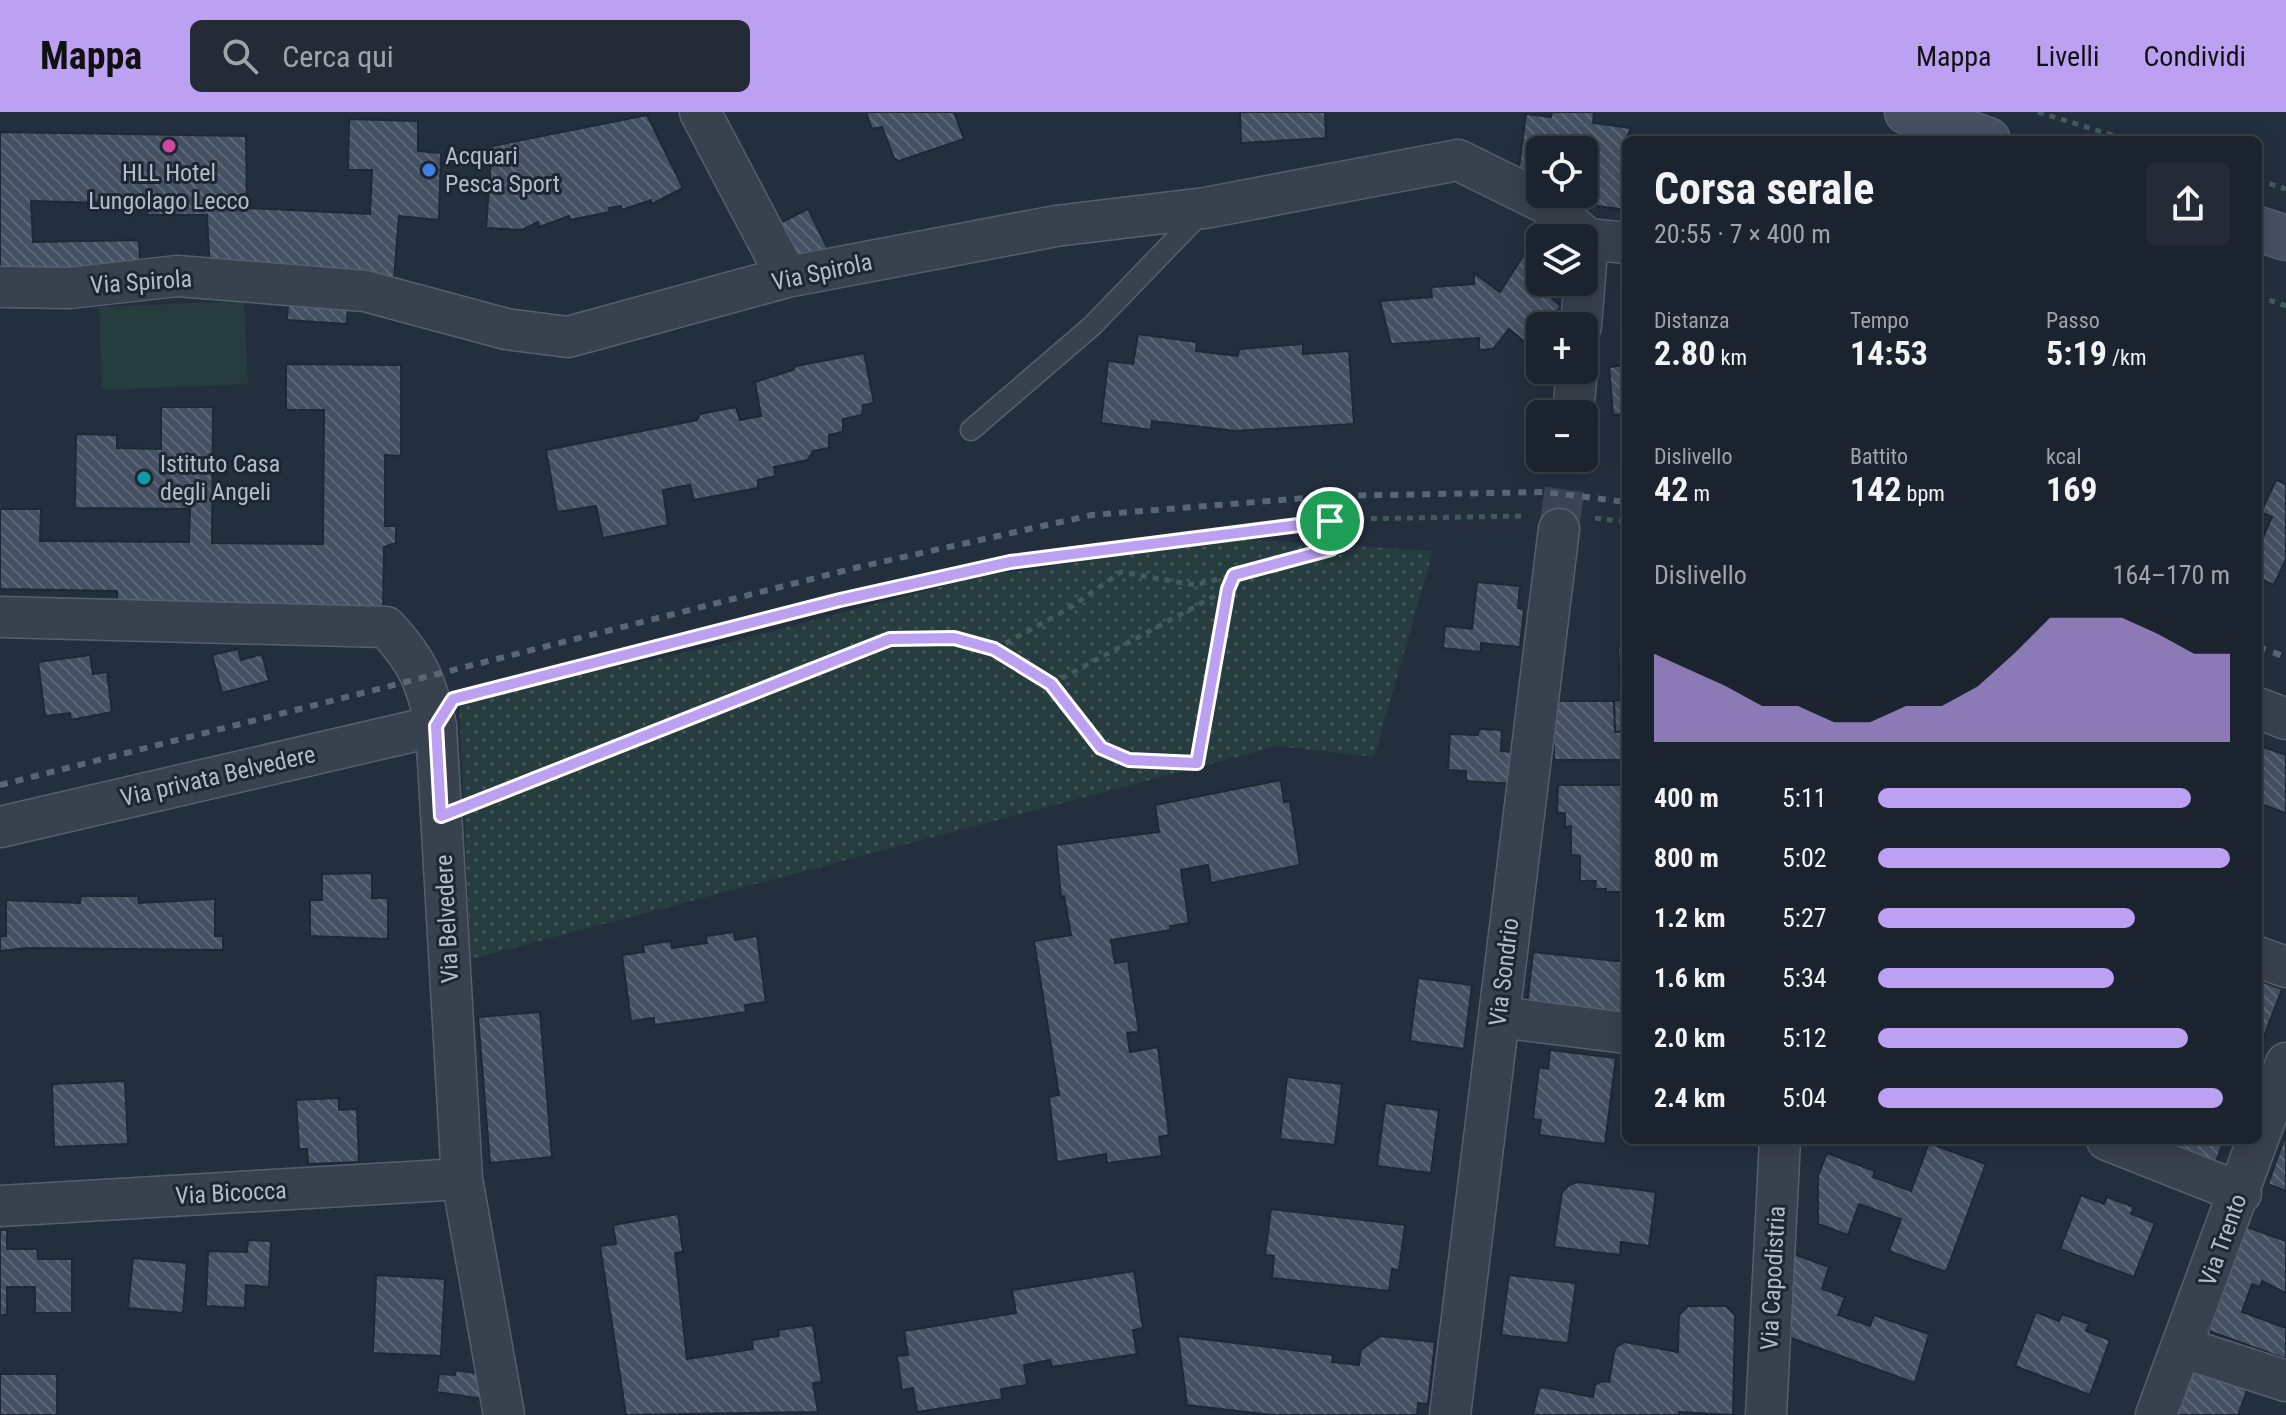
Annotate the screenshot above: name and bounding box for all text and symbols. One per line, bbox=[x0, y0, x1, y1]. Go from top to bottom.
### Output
search box bbox=[190, 20, 750, 92]
text: Mappa bbox=[40, 34, 142, 78]
icon: search bbox=[218, 34, 262, 78]
text: Cerca qui bbox=[282, 39, 394, 74]
text: Mappa bbox=[1916, 40, 1992, 73]
text: Livelli bbox=[2036, 40, 2099, 73]
text: Condividi bbox=[2143, 40, 2246, 73]
map controls bbox=[1526, 136, 1598, 472]
button: locate bbox=[1526, 136, 1598, 208]
marker: HLL Hotel Lungolago Lecco bbox=[160, 137, 178, 155]
place label: Acquari Pesca Sport bbox=[445, 142, 560, 198]
place label: HLL Hotel Lungolago Lecco bbox=[88, 159, 250, 215]
marker: Acquari Pesca Sport bbox=[420, 161, 438, 179]
button: share bbox=[2146, 162, 2230, 246]
text: Corsa serale bbox=[1654, 163, 1874, 215]
text: 20:55 · 7 × 400 m bbox=[1654, 219, 1831, 249]
button: layers bbox=[1526, 224, 1598, 296]
street label: Via Spirola bbox=[769, 248, 875, 296]
street label: Via Spirola bbox=[89, 264, 193, 300]
text: Distanza bbox=[1654, 308, 1730, 333]
text: Tempo bbox=[1850, 308, 1909, 333]
text: Passo bbox=[2046, 308, 2100, 333]
button: + bbox=[1526, 312, 1598, 384]
text: 2.80 bbox=[1654, 333, 1715, 373]
text: 14:53 bbox=[1850, 333, 1928, 373]
text: 5:19 bbox=[2046, 333, 2107, 373]
text: km bbox=[1715, 345, 1747, 370]
text: /km bbox=[2107, 345, 2147, 370]
button: − bbox=[1526, 400, 1598, 472]
text: Dislivello bbox=[1654, 444, 1732, 469]
text: Battito bbox=[1850, 444, 1908, 469]
text: kcal bbox=[2046, 444, 2081, 469]
place label: Istituto Casa degli Angeli bbox=[160, 450, 280, 506]
marker: Istituto Casa degli Angeli bbox=[135, 469, 153, 487]
text: 42 bbox=[1654, 469, 1688, 509]
text: 142 bbox=[1850, 469, 1902, 509]
text: 169 bbox=[2046, 469, 2098, 509]
text: m bbox=[1688, 481, 1710, 506]
text: bpm bbox=[1902, 481, 1945, 506]
pin bbox=[1296, 487, 1364, 555]
icon: arrive bbox=[1308, 499, 1352, 543]
text: Dislivello bbox=[1654, 560, 1747, 590]
text: 164–170 m bbox=[2113, 560, 2230, 590]
street label: Via privata Belvedere bbox=[118, 740, 318, 812]
text: 400 m bbox=[1654, 783, 1719, 813]
text: 5:11 bbox=[1782, 783, 1827, 813]
text: 800 m bbox=[1654, 843, 1719, 873]
text: 5:02 bbox=[1782, 843, 1827, 873]
street label: Via Belvedere bbox=[430, 854, 464, 984]
text: 1.2 km bbox=[1654, 903, 1726, 933]
text: 5:27 bbox=[1782, 903, 1827, 933]
street label: Via Sondrio bbox=[1483, 916, 1525, 1028]
text: 1.6 km bbox=[1654, 963, 1726, 993]
text: 5:34 bbox=[1782, 963, 1827, 993]
text: 2.0 km bbox=[1654, 1023, 1726, 1053]
text: 5:12 bbox=[1782, 1023, 1827, 1053]
text: 2.4 km bbox=[1654, 1083, 1726, 1113]
text: 5:04 bbox=[1782, 1083, 1827, 1113]
street label: Via Bicocca bbox=[175, 1176, 287, 1210]
street label: Via Trento bbox=[2193, 1190, 2253, 1290]
street label: Via Capodistria bbox=[1755, 1205, 1791, 1351]

